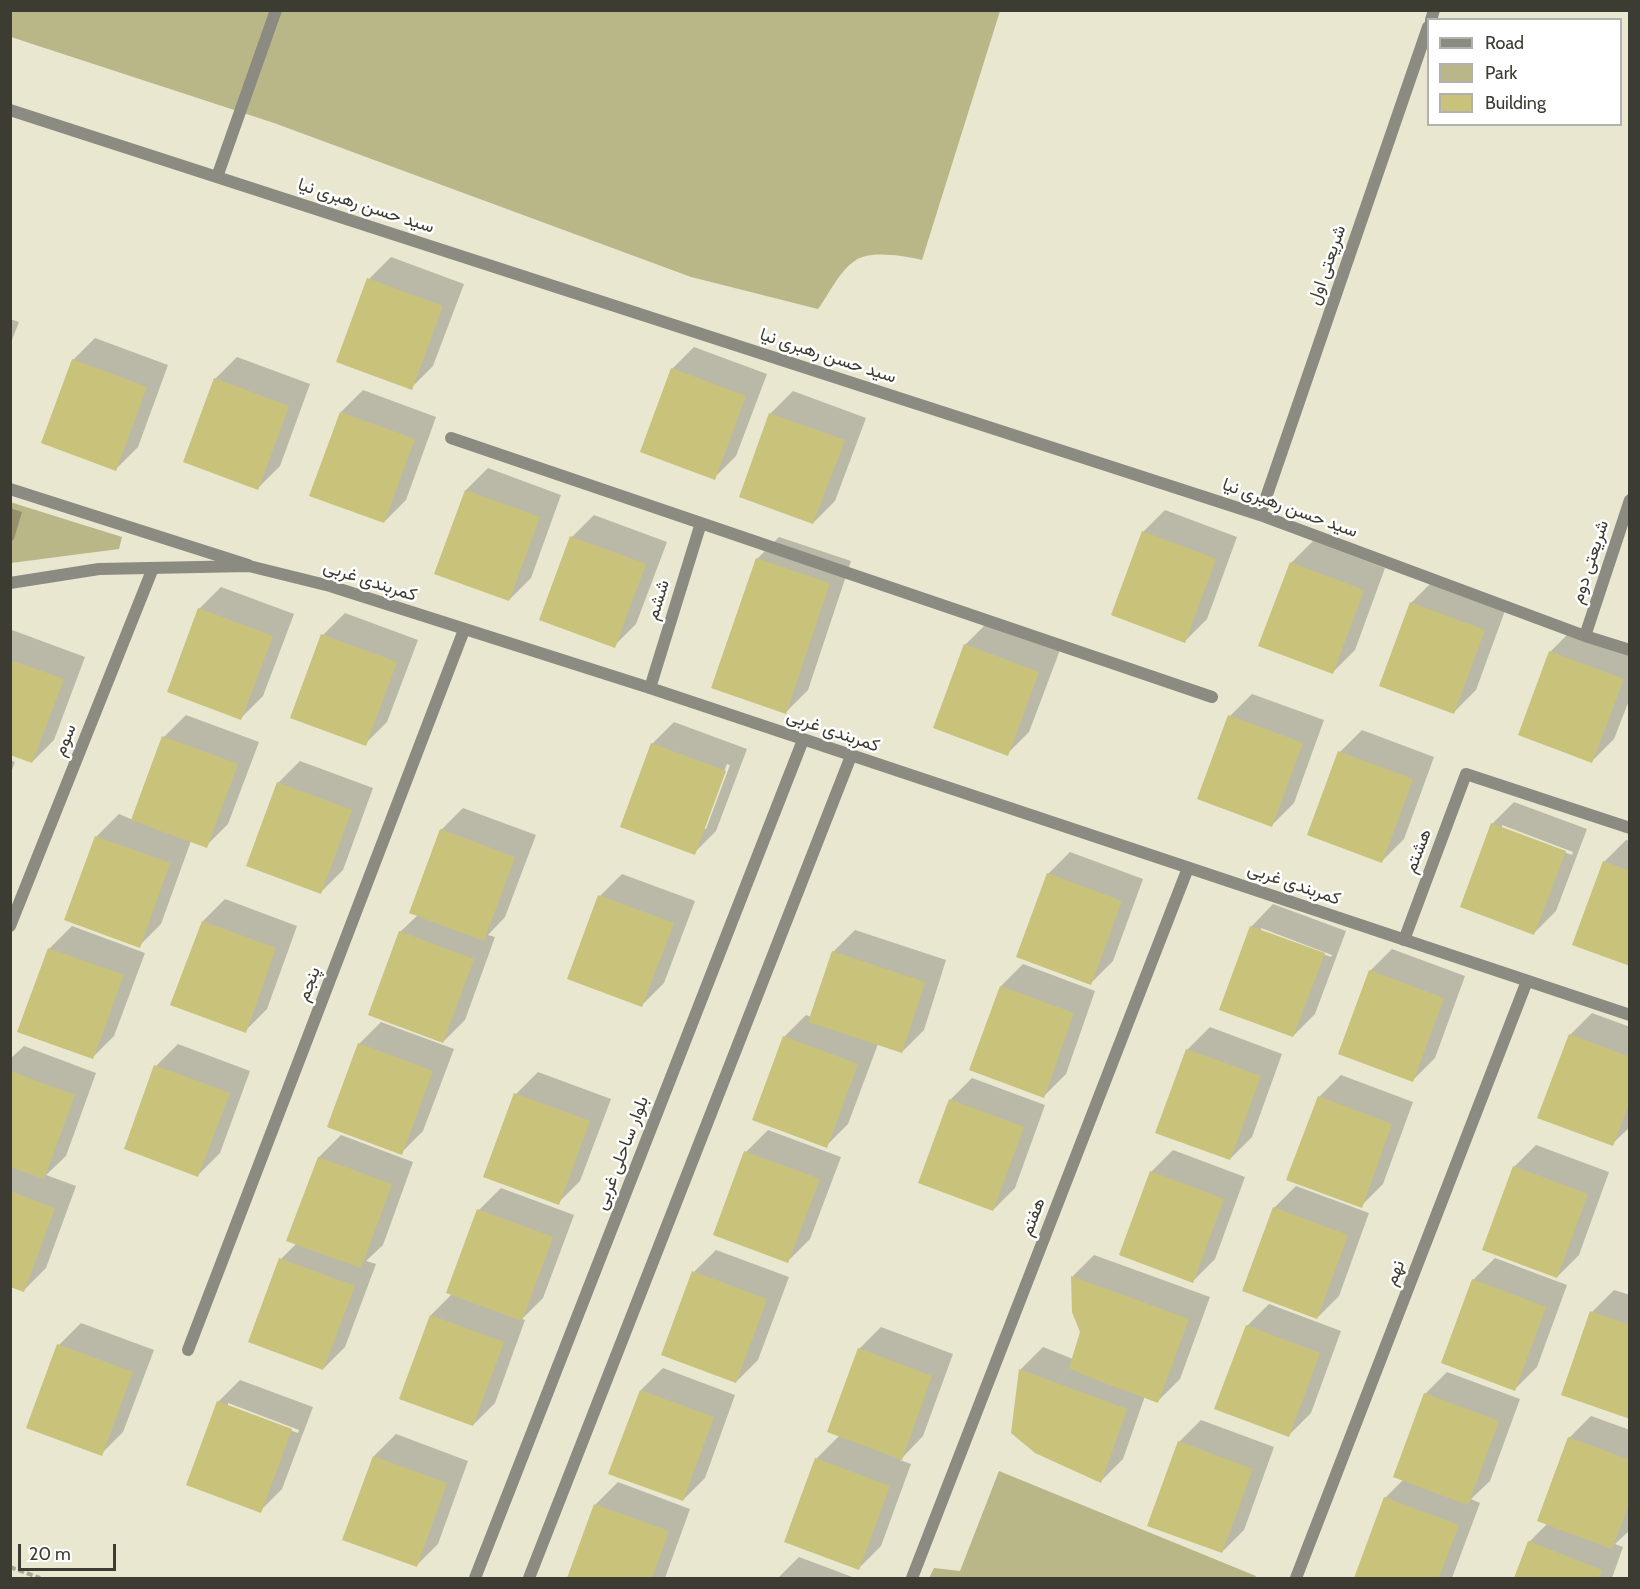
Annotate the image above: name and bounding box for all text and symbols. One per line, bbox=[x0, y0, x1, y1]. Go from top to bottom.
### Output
legend bbox=[1427, 18, 1622, 126]
text: Road bbox=[1485, 32, 1524, 54]
text: Park bbox=[1485, 62, 1517, 84]
text: Building bbox=[1485, 92, 1546, 114]
street label: سید حسن رهبری نیا bbox=[295, 174, 437, 238]
street label: شریعتی اول bbox=[1303, 222, 1351, 308]
street label: سید حسن رهبری نیا bbox=[757, 324, 899, 388]
street label: سید حسن رهبری نیا bbox=[1219, 474, 1361, 542]
street label: شریعتی دوم bbox=[1566, 518, 1614, 606]
street label: کمربندی غربی bbox=[321, 556, 419, 606]
street label: ششم bbox=[642, 577, 674, 623]
street label: کمربندی غربی bbox=[784, 705, 882, 757]
street label: سوم bbox=[49, 721, 81, 759]
street label: هشتم bbox=[1400, 826, 1436, 876]
street label: کمربندی غربی bbox=[1245, 858, 1343, 910]
street label: پنجم bbox=[293, 964, 325, 1004]
street label: بلوار ساحلی غربی bbox=[590, 1093, 654, 1213]
street label: هفتم bbox=[1016, 1195, 1050, 1239]
street label: نهم bbox=[1380, 1257, 1410, 1289]
scale bar bbox=[21, 1532, 118, 1570]
text: 20 m bbox=[29, 1543, 71, 1565]

